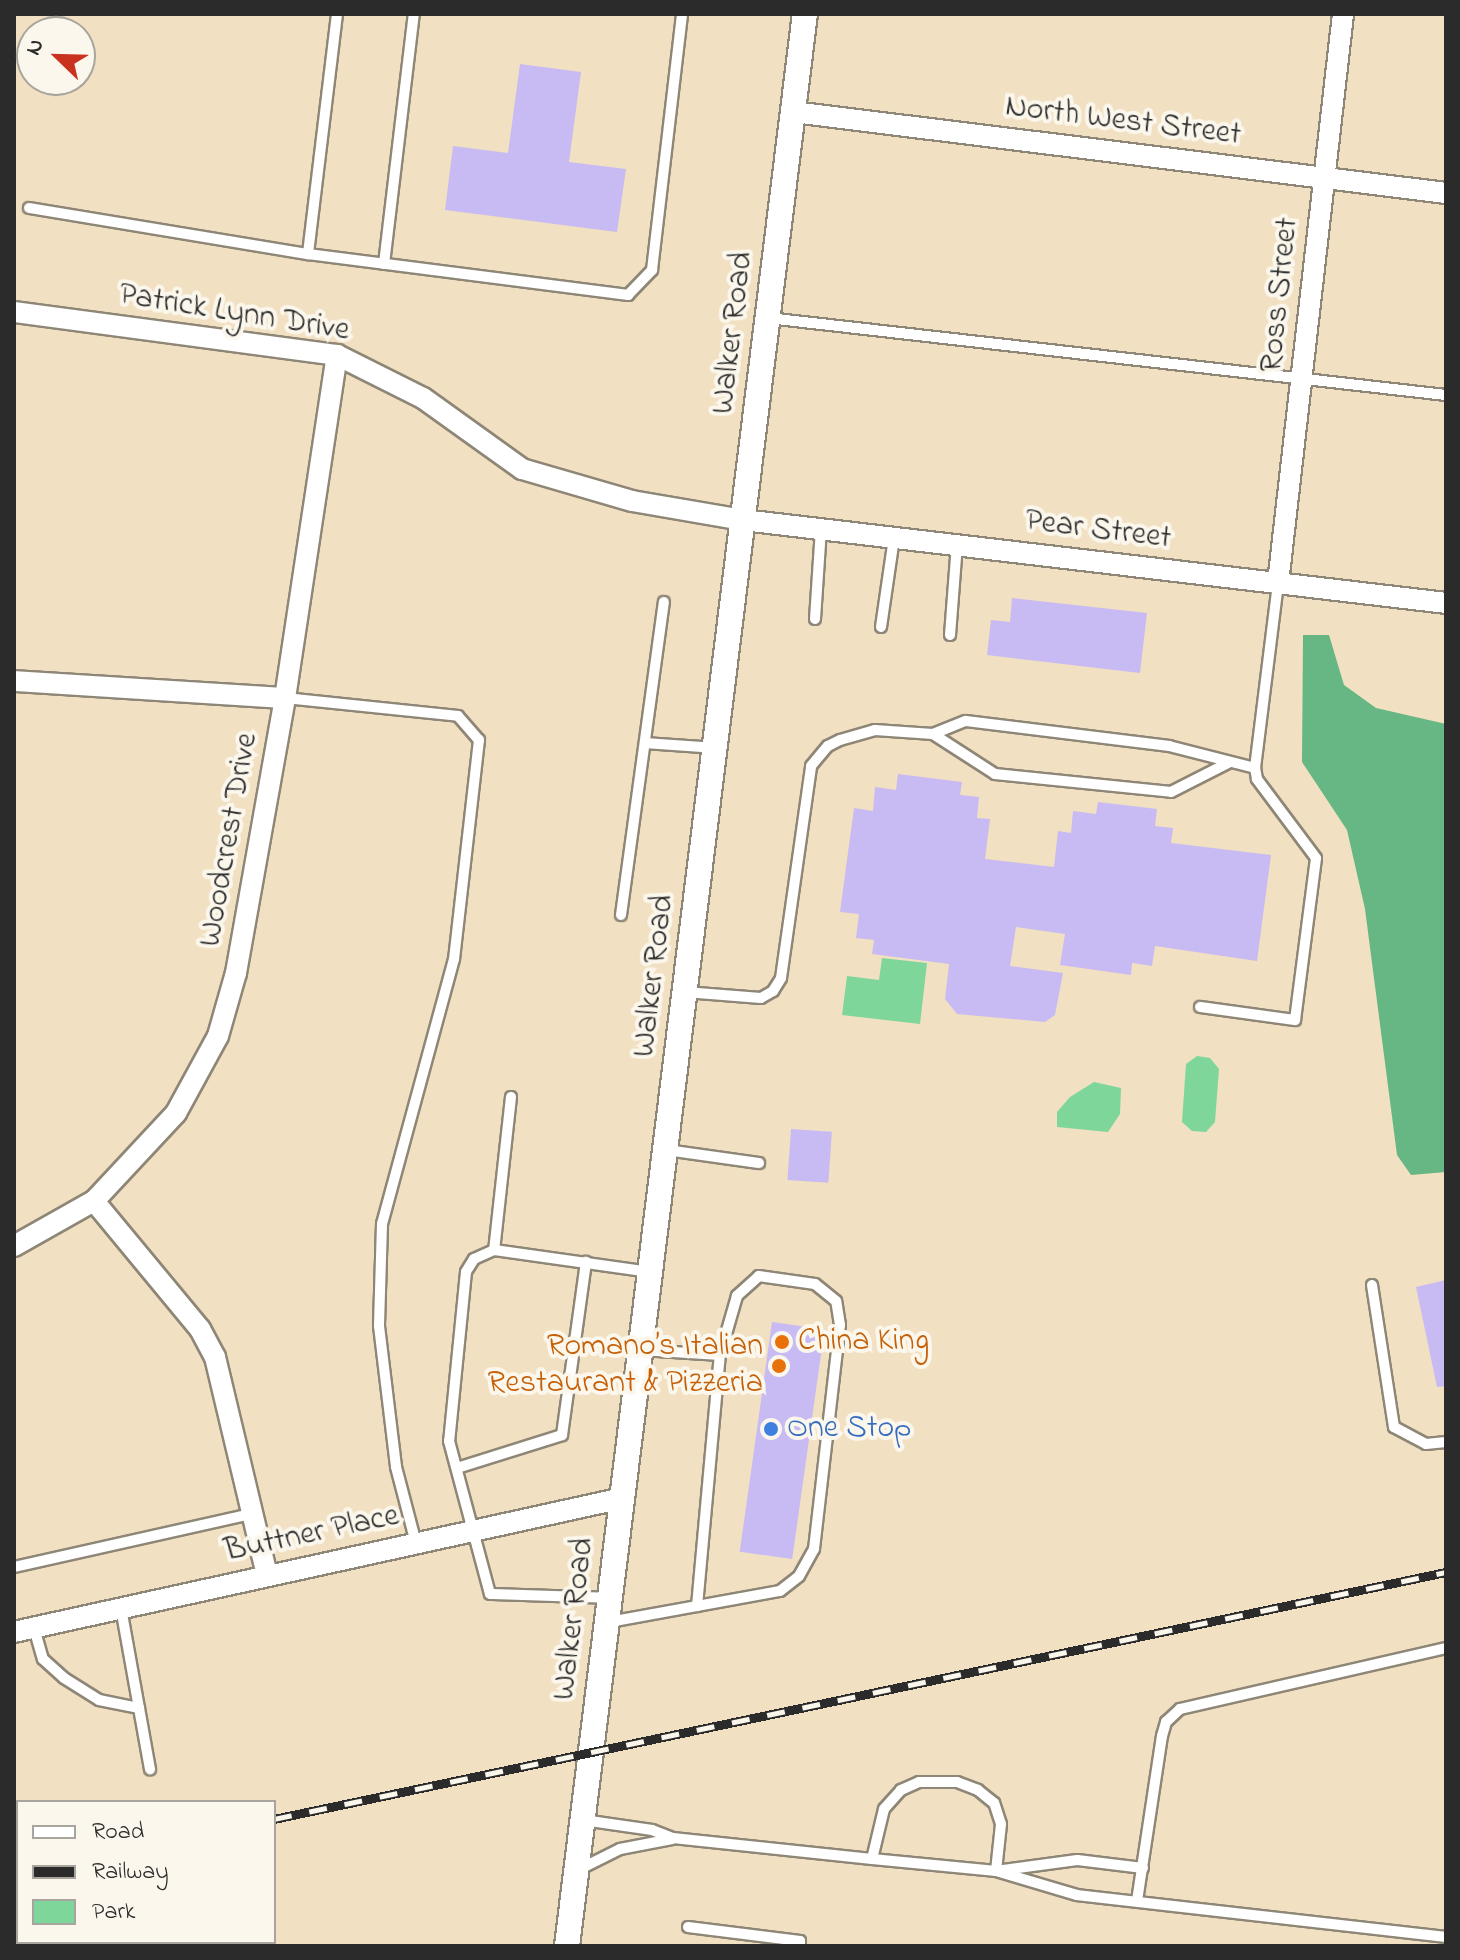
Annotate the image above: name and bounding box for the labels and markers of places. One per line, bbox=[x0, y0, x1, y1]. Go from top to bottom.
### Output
place label: China King bbox=[798, 1323, 929, 1361]
place label: Romano’s Italian Restaurant & Pizzeria bbox=[488, 1329, 763, 1404]
marker: China King bbox=[773, 1333, 791, 1351]
marker: Romano’s Italian Restaurant & Pizzeria bbox=[770, 1357, 788, 1375]
place label: One Stop bbox=[787, 1410, 911, 1448]
marker: One Stop bbox=[762, 1420, 780, 1438]

